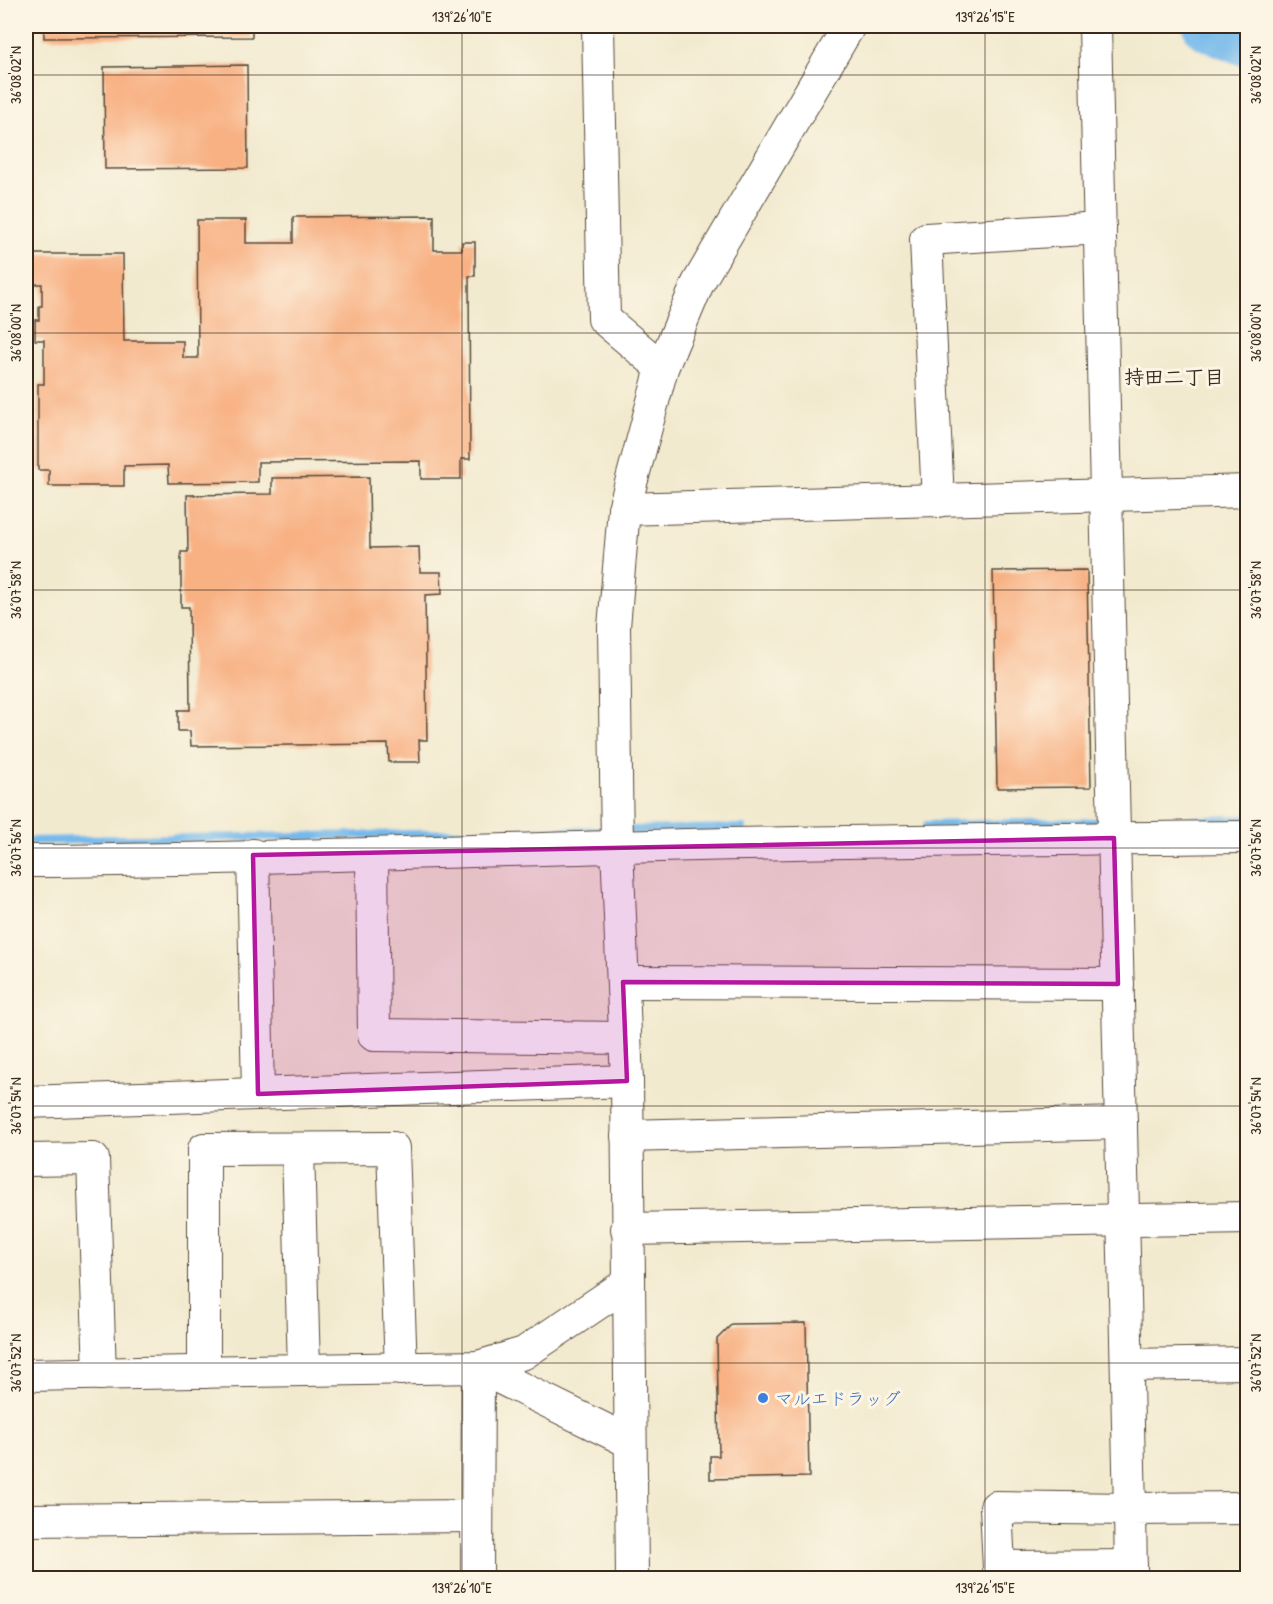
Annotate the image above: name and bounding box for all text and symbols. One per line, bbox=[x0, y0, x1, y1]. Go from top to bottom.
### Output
text: 139°26'10"E bbox=[432, 6, 492, 27]
text: 139°26'15"E bbox=[955, 6, 1015, 27]
text: 36°08'02"N bbox=[5, 46, 26, 104]
text: 36°08'02"N bbox=[1245, 46, 1266, 104]
text: 36°08'00"N bbox=[5, 304, 26, 362]
text: 36°08'00"N bbox=[1245, 304, 1266, 362]
district label: 持田二丁目 bbox=[1124, 363, 1224, 390]
text: 36°07'58"N bbox=[5, 561, 26, 619]
text: 36°07'58"N bbox=[1245, 561, 1266, 619]
text: 36°07'56"N bbox=[5, 819, 26, 877]
text: 36°07'56"N bbox=[1245, 819, 1266, 877]
text: 36°07'54"N bbox=[5, 1077, 26, 1135]
text: 36°07'54"N bbox=[1245, 1077, 1266, 1135]
text: 36°07'52"N bbox=[5, 1334, 26, 1392]
text: 36°07'52"N bbox=[1245, 1334, 1266, 1392]
place label: マルエドラッグ bbox=[775, 1386, 901, 1411]
marker: マルエドラッグ bbox=[756, 1391, 770, 1405]
text: 139°26'10"E bbox=[432, 1577, 492, 1598]
text: 139°26'15"E bbox=[955, 1577, 1015, 1598]

